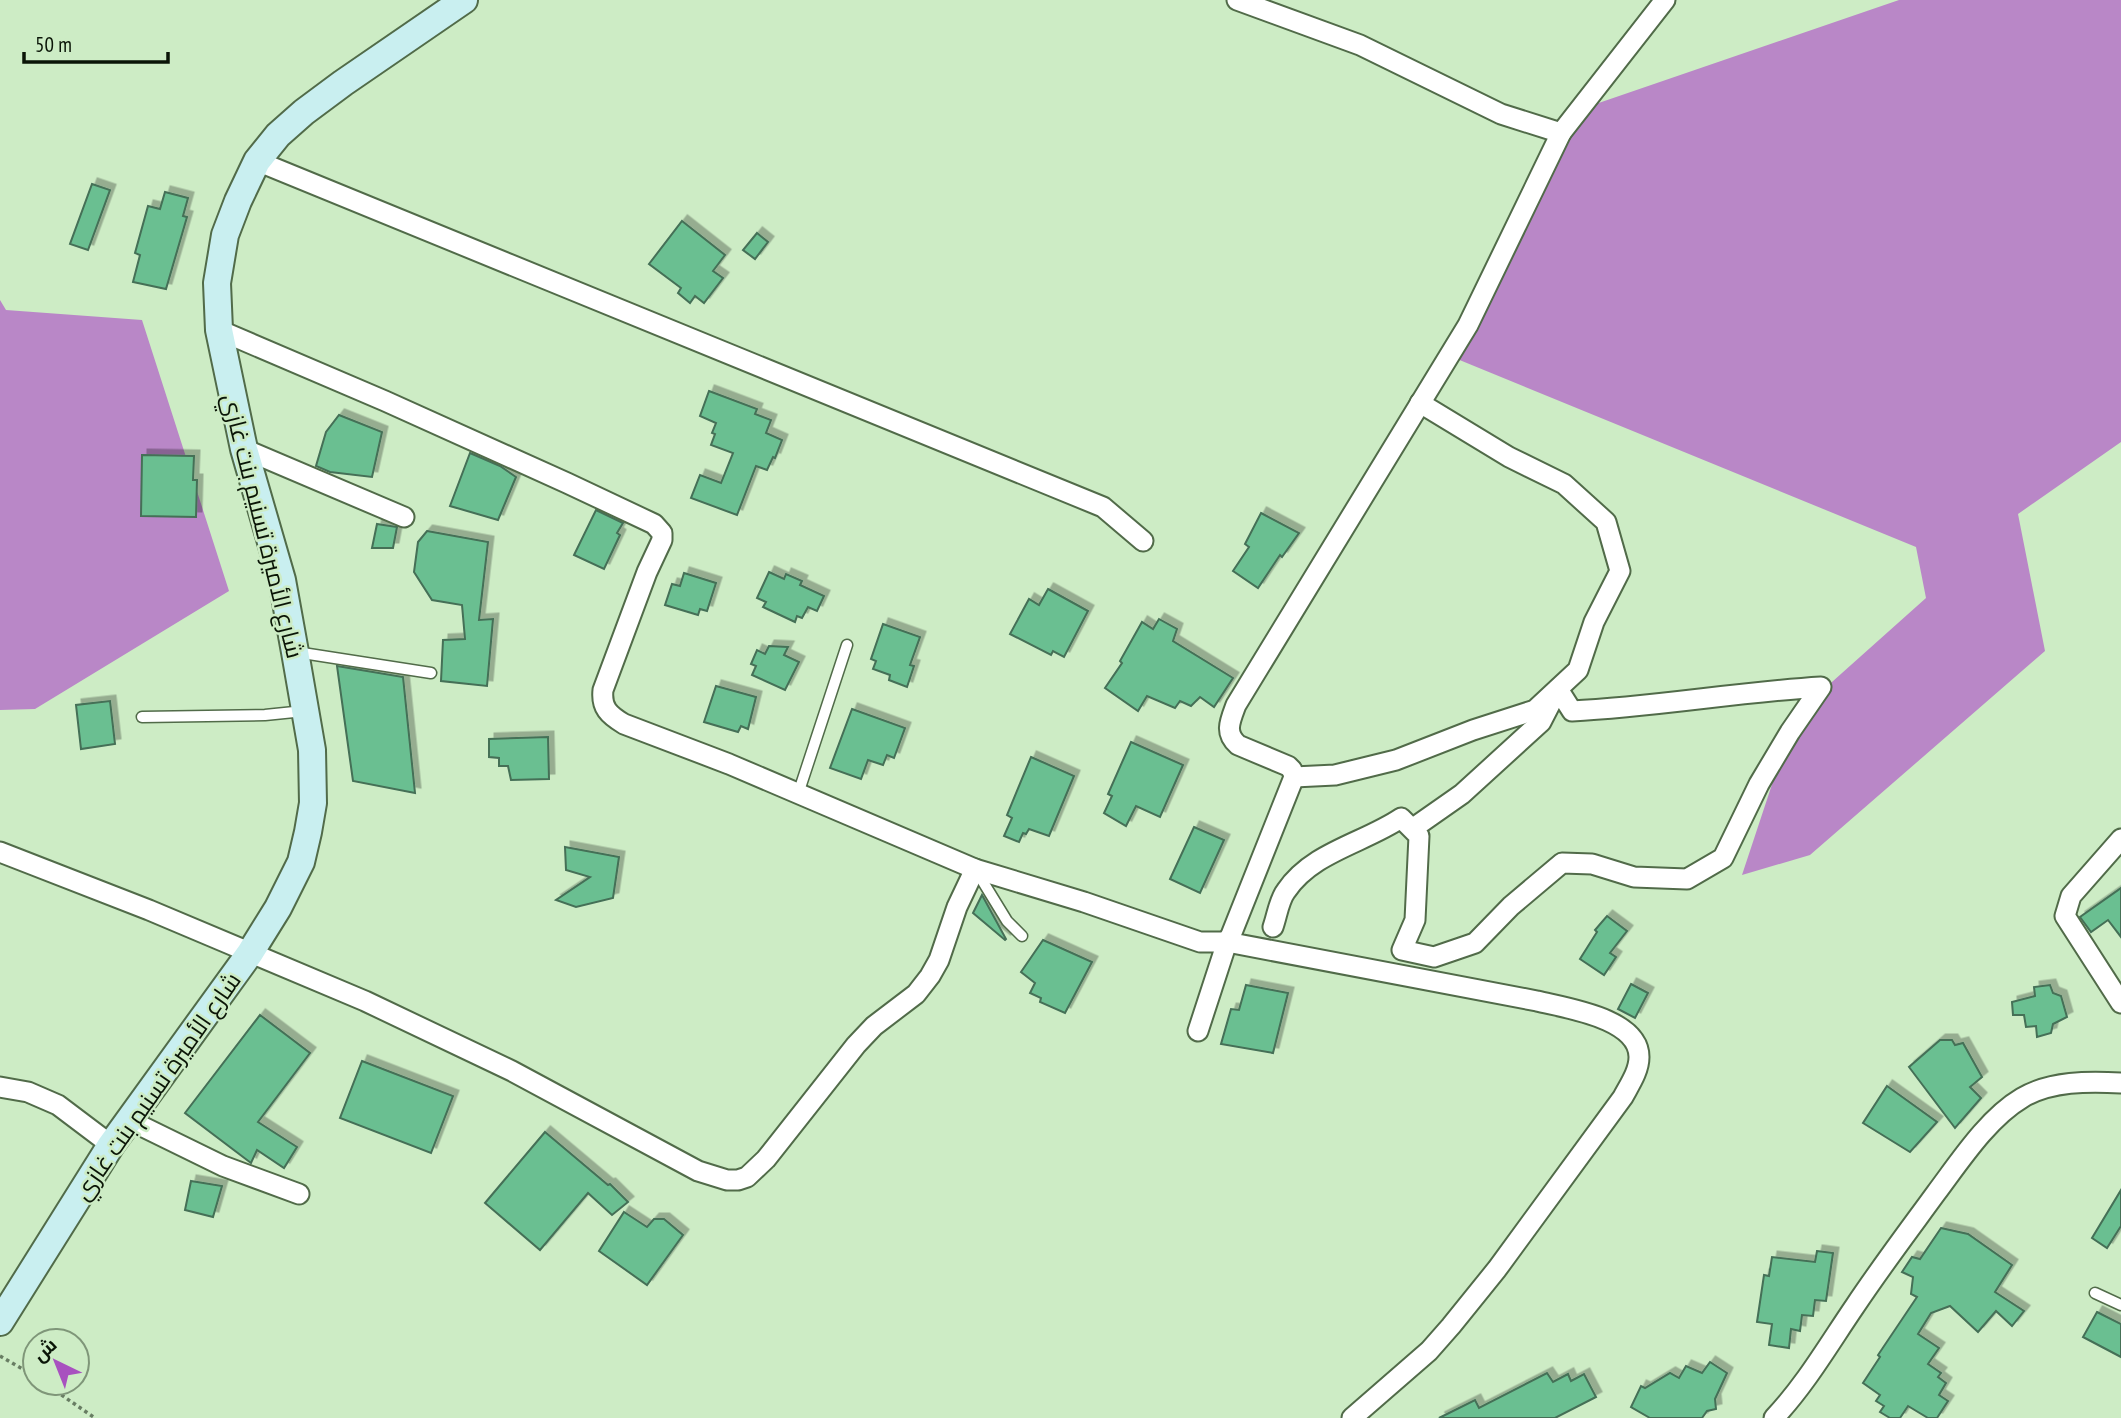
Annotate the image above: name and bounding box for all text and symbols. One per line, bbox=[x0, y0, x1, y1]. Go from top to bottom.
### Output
scale bar bbox=[24, 21, 168, 65]
text: 50 m bbox=[35, 31, 72, 58]
street label: شارع الأميرة تسنيم بنت غازي bbox=[212, 390, 311, 662]
street label: شارع الأميرة تسنيم بنت غازي bbox=[66, 966, 250, 1208]
north arrow bbox=[21, 1327, 91, 1397]
text: ش bbox=[27, 1332, 62, 1367]

